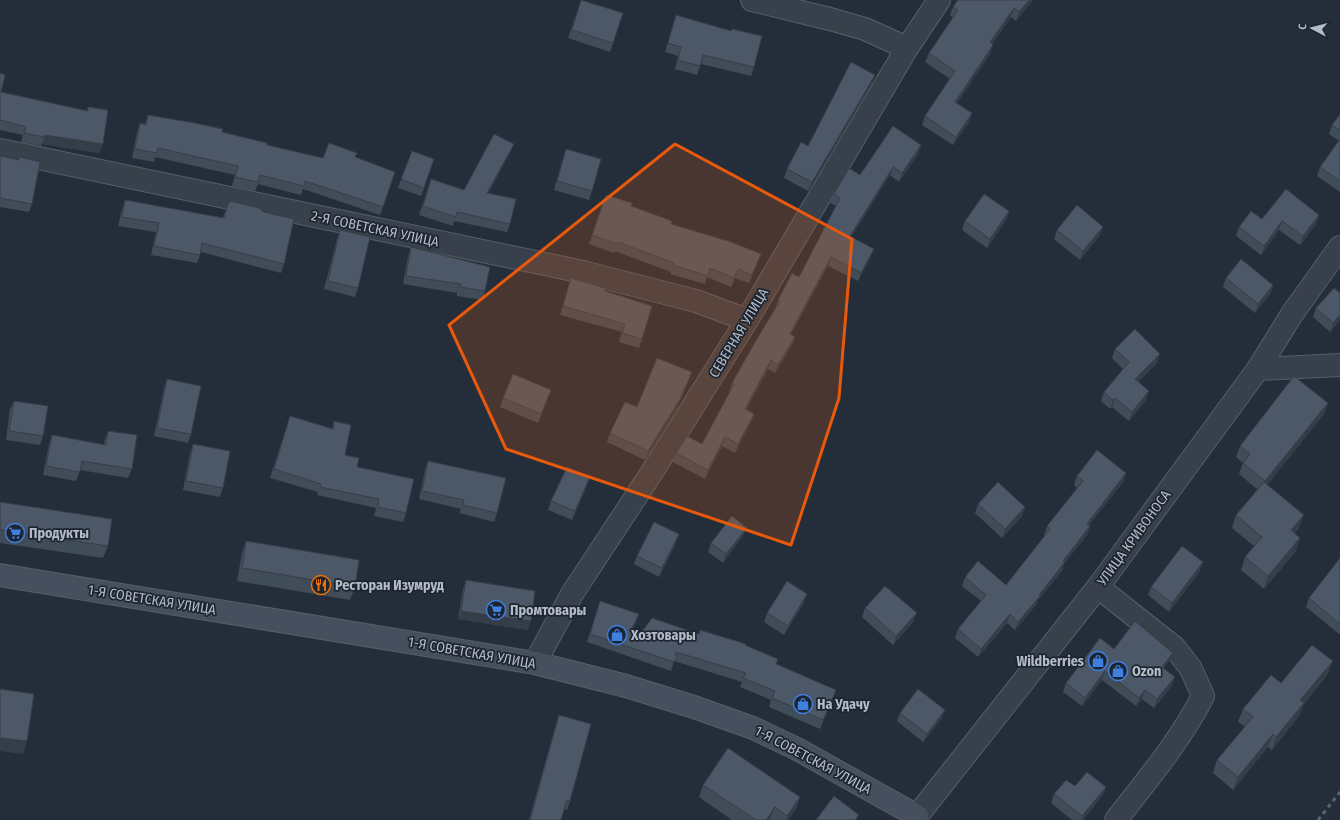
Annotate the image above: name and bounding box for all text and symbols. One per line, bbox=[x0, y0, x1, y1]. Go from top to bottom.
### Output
north arrow bbox=[1292, 8, 1332, 48]
text: С bbox=[1296, 23, 1309, 30]
street label: 2-Я СОВЕТСКАЯ УЛИЦА bbox=[310, 207, 441, 251]
street label: СЕВЕРНАЯ УЛИЦА bbox=[706, 285, 773, 381]
street label: УЛИЦА КРИВОНОСА bbox=[1093, 486, 1175, 590]
supermarket icon: Продукты bbox=[4, 522, 26, 544]
place label: Продукты bbox=[29, 525, 89, 542]
restaurant icon: Ресторан Изумруд bbox=[310, 574, 332, 596]
place label: Ресторан Изумруд bbox=[335, 577, 444, 594]
street label: 1-Я СОВЕТСКАЯ УЛИЦА bbox=[87, 581, 218, 619]
supermarket icon: Промтовары bbox=[485, 599, 507, 621]
place label: Промтовары bbox=[510, 602, 587, 619]
shop icon: Хозтовары bbox=[606, 624, 628, 646]
place label: Хозтовары bbox=[630, 627, 696, 644]
street label: 1-Я СОВЕТСКАЯ УЛИЦА bbox=[407, 633, 538, 673]
shop icon: Wildberries bbox=[1087, 650, 1109, 672]
place label: Wildberries bbox=[1016, 653, 1084, 670]
shop icon: Ozon bbox=[1107, 660, 1129, 682]
place label: Ozon bbox=[1132, 663, 1161, 680]
shop icon: На Удачу bbox=[792, 693, 814, 715]
place label: На Удачу bbox=[817, 696, 870, 713]
street label: 1-Я СОВЕТСКАЯ УЛИЦА bbox=[752, 722, 875, 798]

